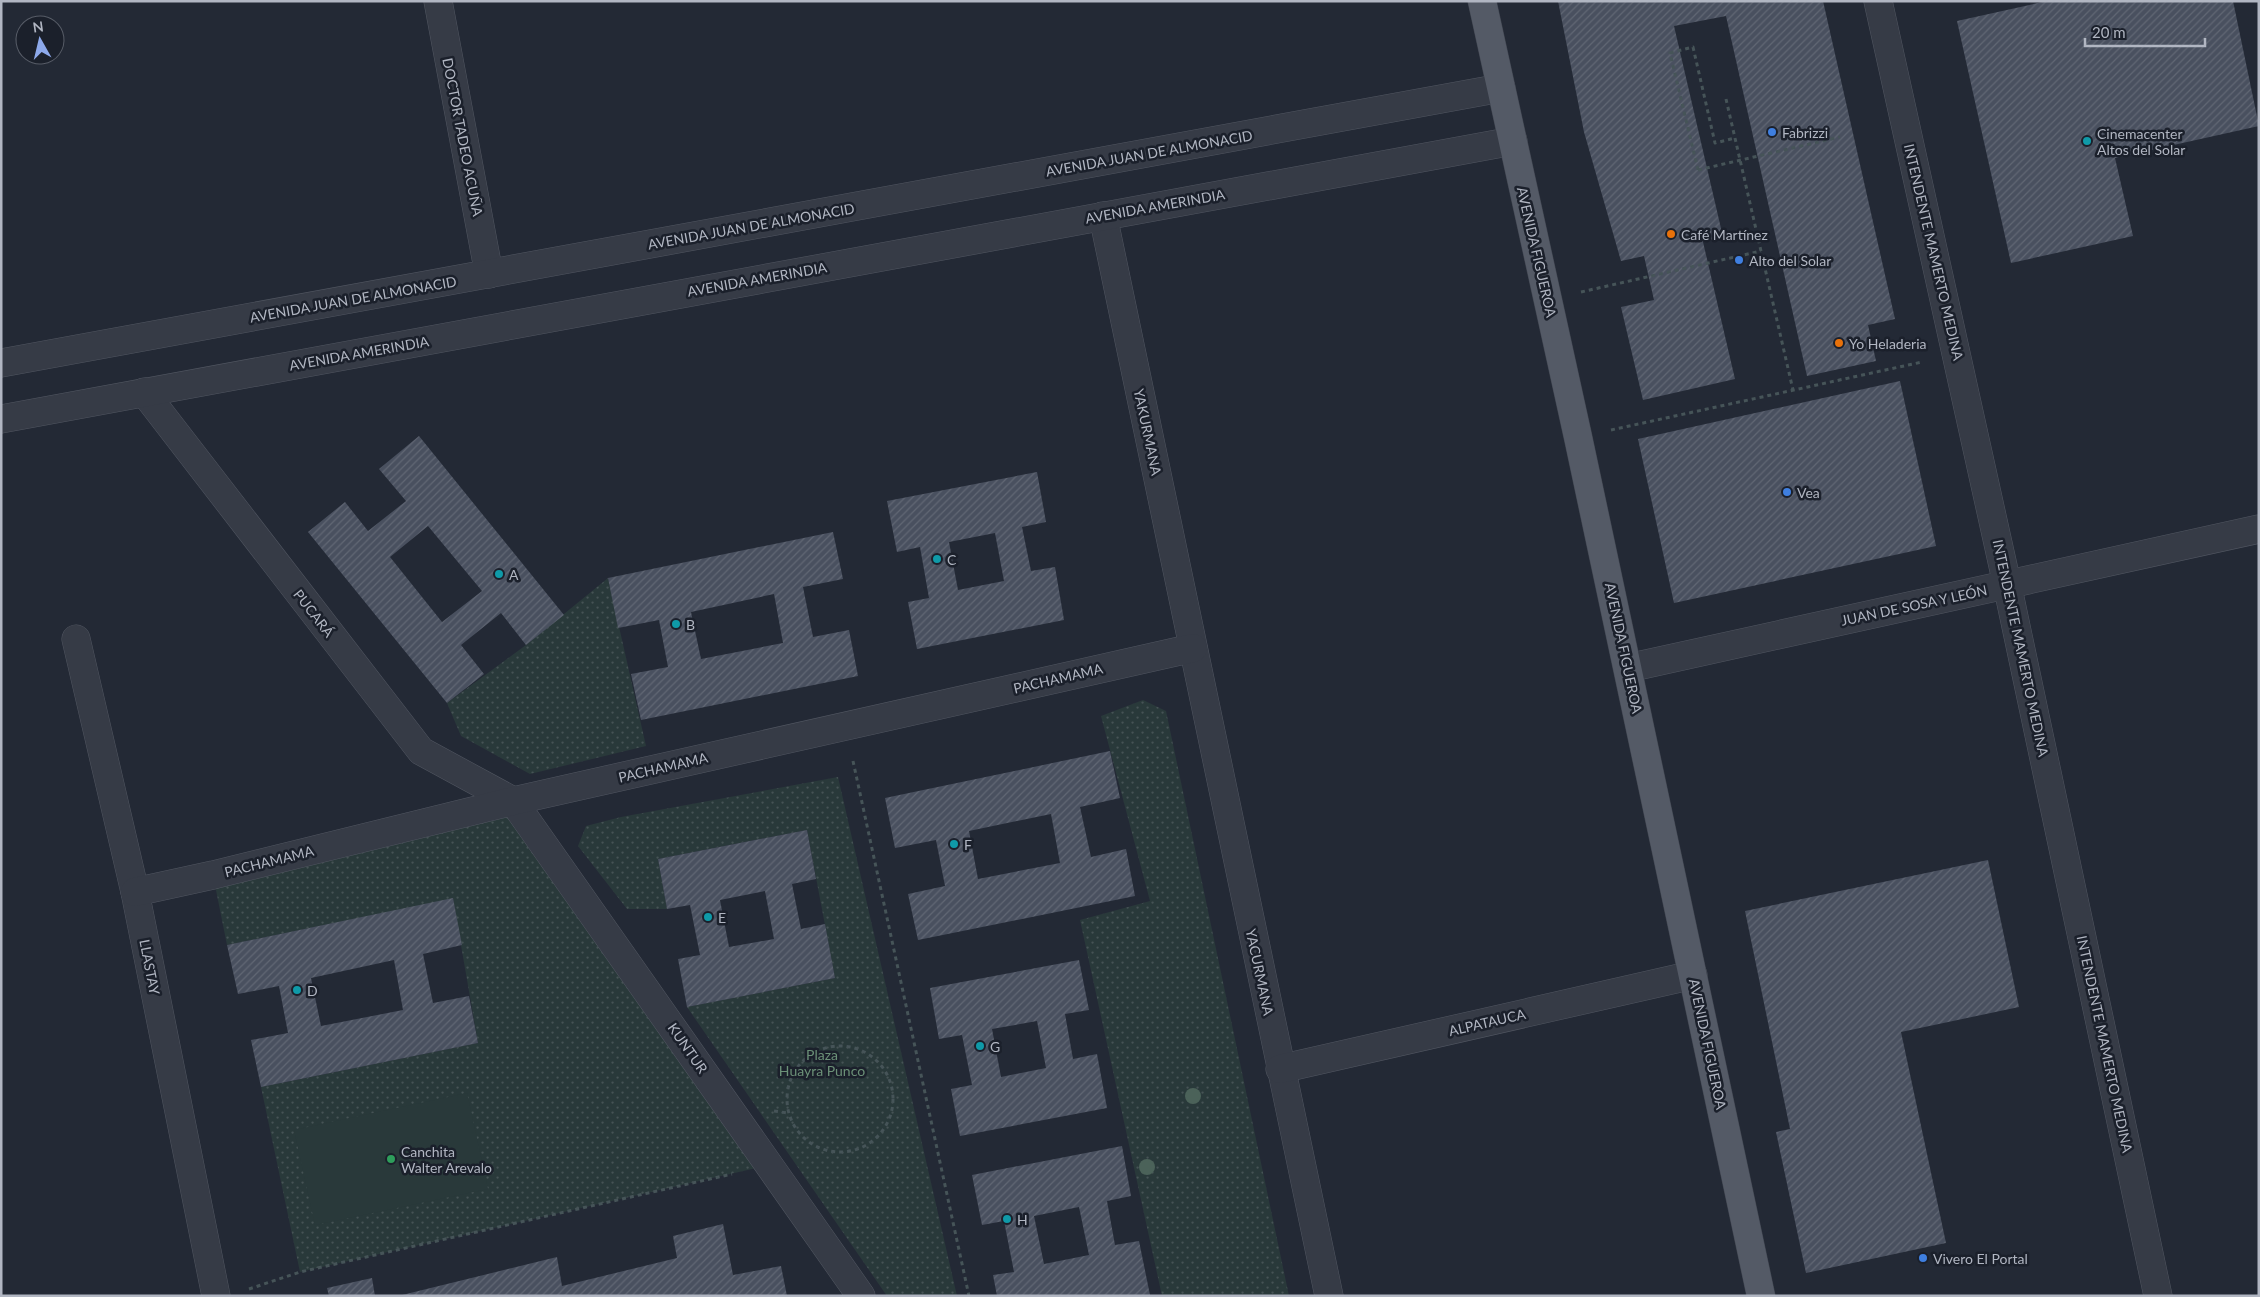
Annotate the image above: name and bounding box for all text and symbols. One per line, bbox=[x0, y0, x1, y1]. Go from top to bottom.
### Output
north arrow bbox=[15, 15, 65, 65]
scale bar bbox=[2085, 15, 2205, 47]
text: N bbox=[32, 17, 45, 36]
text: 20 m bbox=[2092, 23, 2126, 41]
street label: DOCTOR TADEO ACUÑA bbox=[439, 56, 487, 218]
place label: Fabrizzi bbox=[1782, 124, 1828, 141]
place label: Cinemacenter Altos del Solar bbox=[2097, 125, 2185, 158]
street label: AVENIDA JUAN DE ALMONACID bbox=[1044, 126, 1254, 180]
marker: Fabrizzi bbox=[1766, 126, 1778, 138]
marker: Cinemacenter Altos del Solar bbox=[2081, 135, 2093, 147]
street label: INTENDENTE MAMERTO MEDINA bbox=[1901, 142, 1967, 362]
street label: AVENIDA AMERINDIA bbox=[1084, 185, 1227, 227]
street label: AVENIDA FIGUEROA bbox=[1514, 185, 1560, 319]
street label: AVENIDA JUAN DE ALMONACID bbox=[646, 199, 856, 253]
place label: Café Martínez bbox=[1681, 226, 1768, 243]
marker: Café Martínez bbox=[1665, 228, 1677, 240]
place label: Alto del Solar bbox=[1749, 252, 1831, 269]
marker: Alto del Solar bbox=[1733, 254, 1745, 266]
street label: AVENIDA AMERINDIA bbox=[686, 258, 829, 300]
street label: AVENIDA JUAN DE ALMONACID bbox=[248, 272, 458, 326]
street label: AVENIDA AMERINDIA bbox=[288, 332, 431, 374]
place label: Yo Heladeria bbox=[1849, 335, 1927, 352]
marker: Yo Heladeria bbox=[1833, 337, 1845, 349]
street label: YAKURMANA bbox=[1131, 387, 1166, 477]
place label: Vea bbox=[1797, 484, 1820, 501]
marker: Vea bbox=[1781, 486, 1793, 498]
street label: INTENDENTE MAMERTO MEDINA bbox=[1990, 538, 2052, 759]
place label: C bbox=[947, 551, 957, 568]
marker: C bbox=[931, 553, 943, 565]
place label: A bbox=[509, 566, 519, 583]
marker: A bbox=[493, 568, 505, 580]
street label: AVENIDA FIGUEROA bbox=[1602, 581, 1646, 716]
street label: JUAN DE SOSA Y LEÓN bbox=[1839, 581, 1989, 629]
street label: PUCARÁ bbox=[290, 586, 338, 641]
place label: B bbox=[686, 616, 695, 633]
marker: B bbox=[670, 618, 682, 630]
street label: PACHAMAMA bbox=[1012, 659, 1105, 697]
street label: PACHAMAMA bbox=[617, 748, 710, 786]
place label: F bbox=[964, 836, 972, 853]
marker: F bbox=[948, 838, 960, 850]
street label: PACHAMAMA bbox=[223, 842, 316, 880]
place label: E bbox=[718, 909, 726, 926]
marker: E bbox=[702, 911, 714, 923]
street label: YACURMANA bbox=[1243, 927, 1278, 1017]
street label: INTENDENTE MAMERTO MEDINA bbox=[2074, 934, 2136, 1155]
street label: LLASTAY bbox=[136, 938, 164, 996]
street label: AVENIDA FIGUEROA bbox=[1686, 977, 1730, 1112]
place label: D bbox=[307, 982, 318, 999]
marker: D bbox=[291, 984, 303, 996]
street label: ALPATAUCA bbox=[1447, 1005, 1528, 1039]
street label: KUNTUR bbox=[665, 1020, 712, 1077]
place label: G bbox=[990, 1038, 1000, 1055]
marker: G bbox=[974, 1040, 986, 1052]
park label: Plaza Huayra Punco bbox=[779, 1046, 865, 1079]
place label: Canchita Walter Arevalo bbox=[401, 1143, 492, 1176]
marker: Canchita Walter Arevalo bbox=[385, 1153, 397, 1165]
place label: H bbox=[1017, 1211, 1028, 1228]
marker: H bbox=[1001, 1213, 1013, 1225]
place label: Vivero El Portal bbox=[1933, 1250, 2028, 1267]
marker: Vivero El Portal bbox=[1917, 1252, 1929, 1264]

